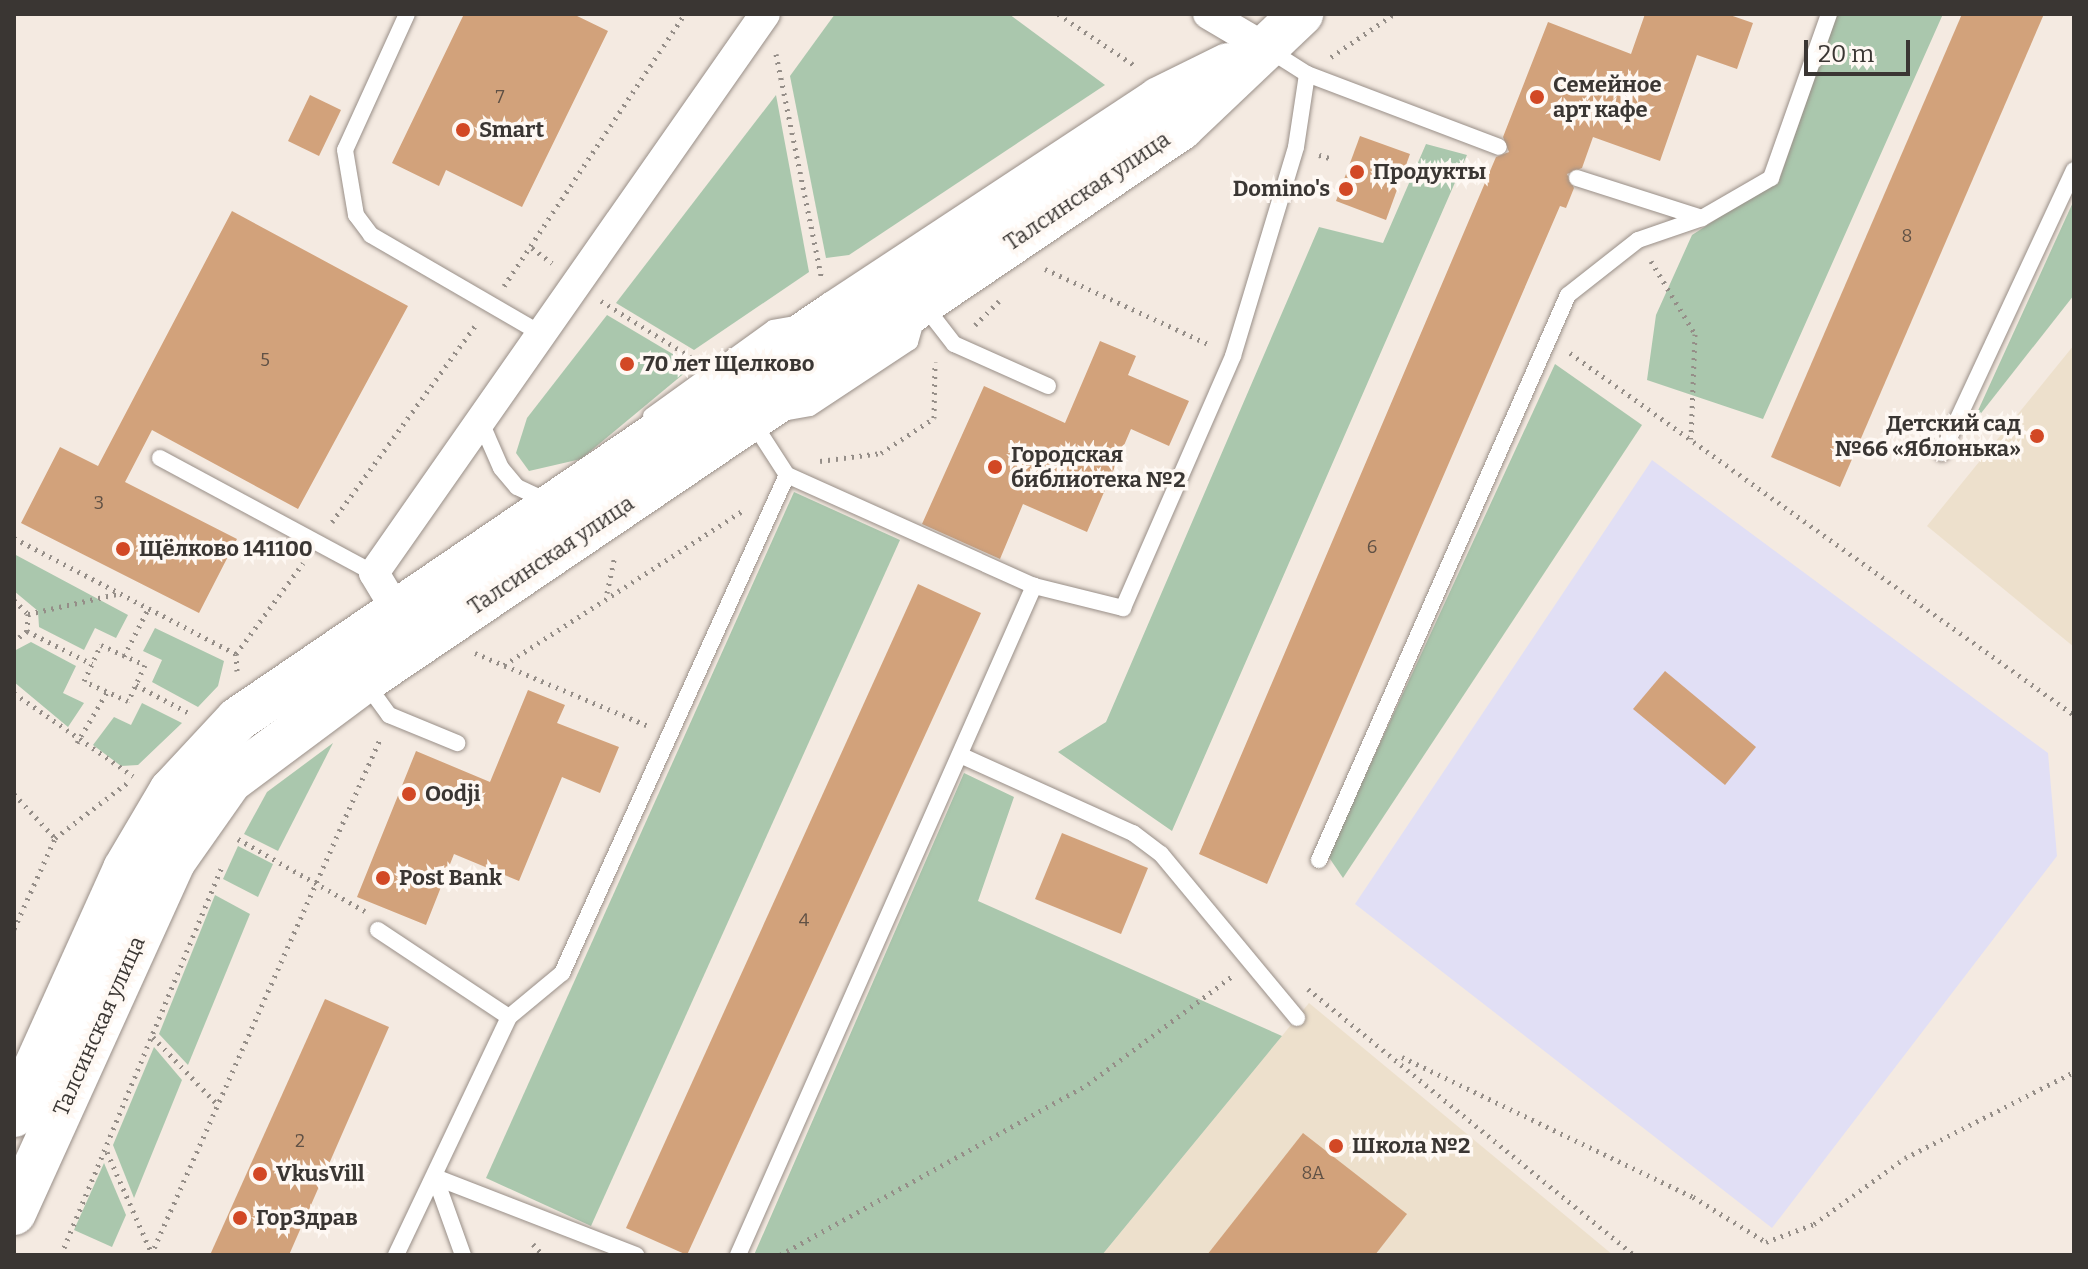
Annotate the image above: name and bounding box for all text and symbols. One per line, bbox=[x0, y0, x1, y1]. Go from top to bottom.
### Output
scale bar bbox=[1808, 24, 1914, 74]
text: 20 m bbox=[1818, 40, 1874, 68]
place label: Семейное арт кафе bbox=[1553, 71, 1662, 122]
house number: 7 bbox=[495, 86, 505, 108]
marker: Семейное арт кафе bbox=[1528, 88, 1546, 106]
place label: Smart bbox=[479, 117, 544, 143]
marker: Smart bbox=[454, 121, 472, 139]
street label: Талсинская улица bbox=[999, 126, 1175, 256]
place label: Продукты bbox=[1373, 159, 1486, 185]
marker: Продукты bbox=[1348, 163, 1366, 181]
place label: Domino's bbox=[1233, 176, 1330, 202]
marker: Domino's bbox=[1337, 180, 1355, 198]
house number: 8 bbox=[1902, 225, 1912, 247]
house number: 5 bbox=[260, 349, 270, 371]
place label: 70 лет Щелково bbox=[643, 351, 814, 377]
marker: 70 лет Щелково bbox=[618, 355, 636, 373]
place label: Детский сад №66 «Яблонька» bbox=[1835, 410, 2021, 462]
marker: Детский сад №66 «Яблонька» bbox=[2028, 427, 2046, 445]
place label: Городская библиотека №2 bbox=[1011, 441, 1186, 492]
marker: Городская библиотека №2 bbox=[986, 458, 1004, 476]
street label: Талсинская улица bbox=[463, 490, 639, 620]
house number: 3 bbox=[94, 492, 104, 514]
place label: Щёлково 141100 bbox=[139, 536, 313, 562]
house number: 6 bbox=[1367, 536, 1377, 558]
marker: Щёлково 141100 bbox=[114, 540, 132, 558]
place label: Oodji bbox=[425, 781, 481, 807]
marker: Oodji bbox=[400, 785, 418, 803]
place label: Post Bank bbox=[399, 865, 502, 891]
marker: Post Bank bbox=[374, 869, 392, 887]
house number: 4 bbox=[799, 909, 809, 931]
street label: Талсинская улица bbox=[47, 932, 151, 1120]
house number: 2 bbox=[295, 1130, 305, 1152]
place label: Школа №2 bbox=[1352, 1133, 1470, 1159]
marker: Школа №2 bbox=[1327, 1137, 1345, 1155]
place label: VkusVill bbox=[276, 1161, 365, 1187]
house number: 8А bbox=[1302, 1162, 1324, 1184]
marker: VkusVill bbox=[251, 1165, 269, 1183]
place label: ГорЗдрав bbox=[256, 1205, 358, 1231]
marker: ГорЗдрав bbox=[231, 1209, 249, 1227]

